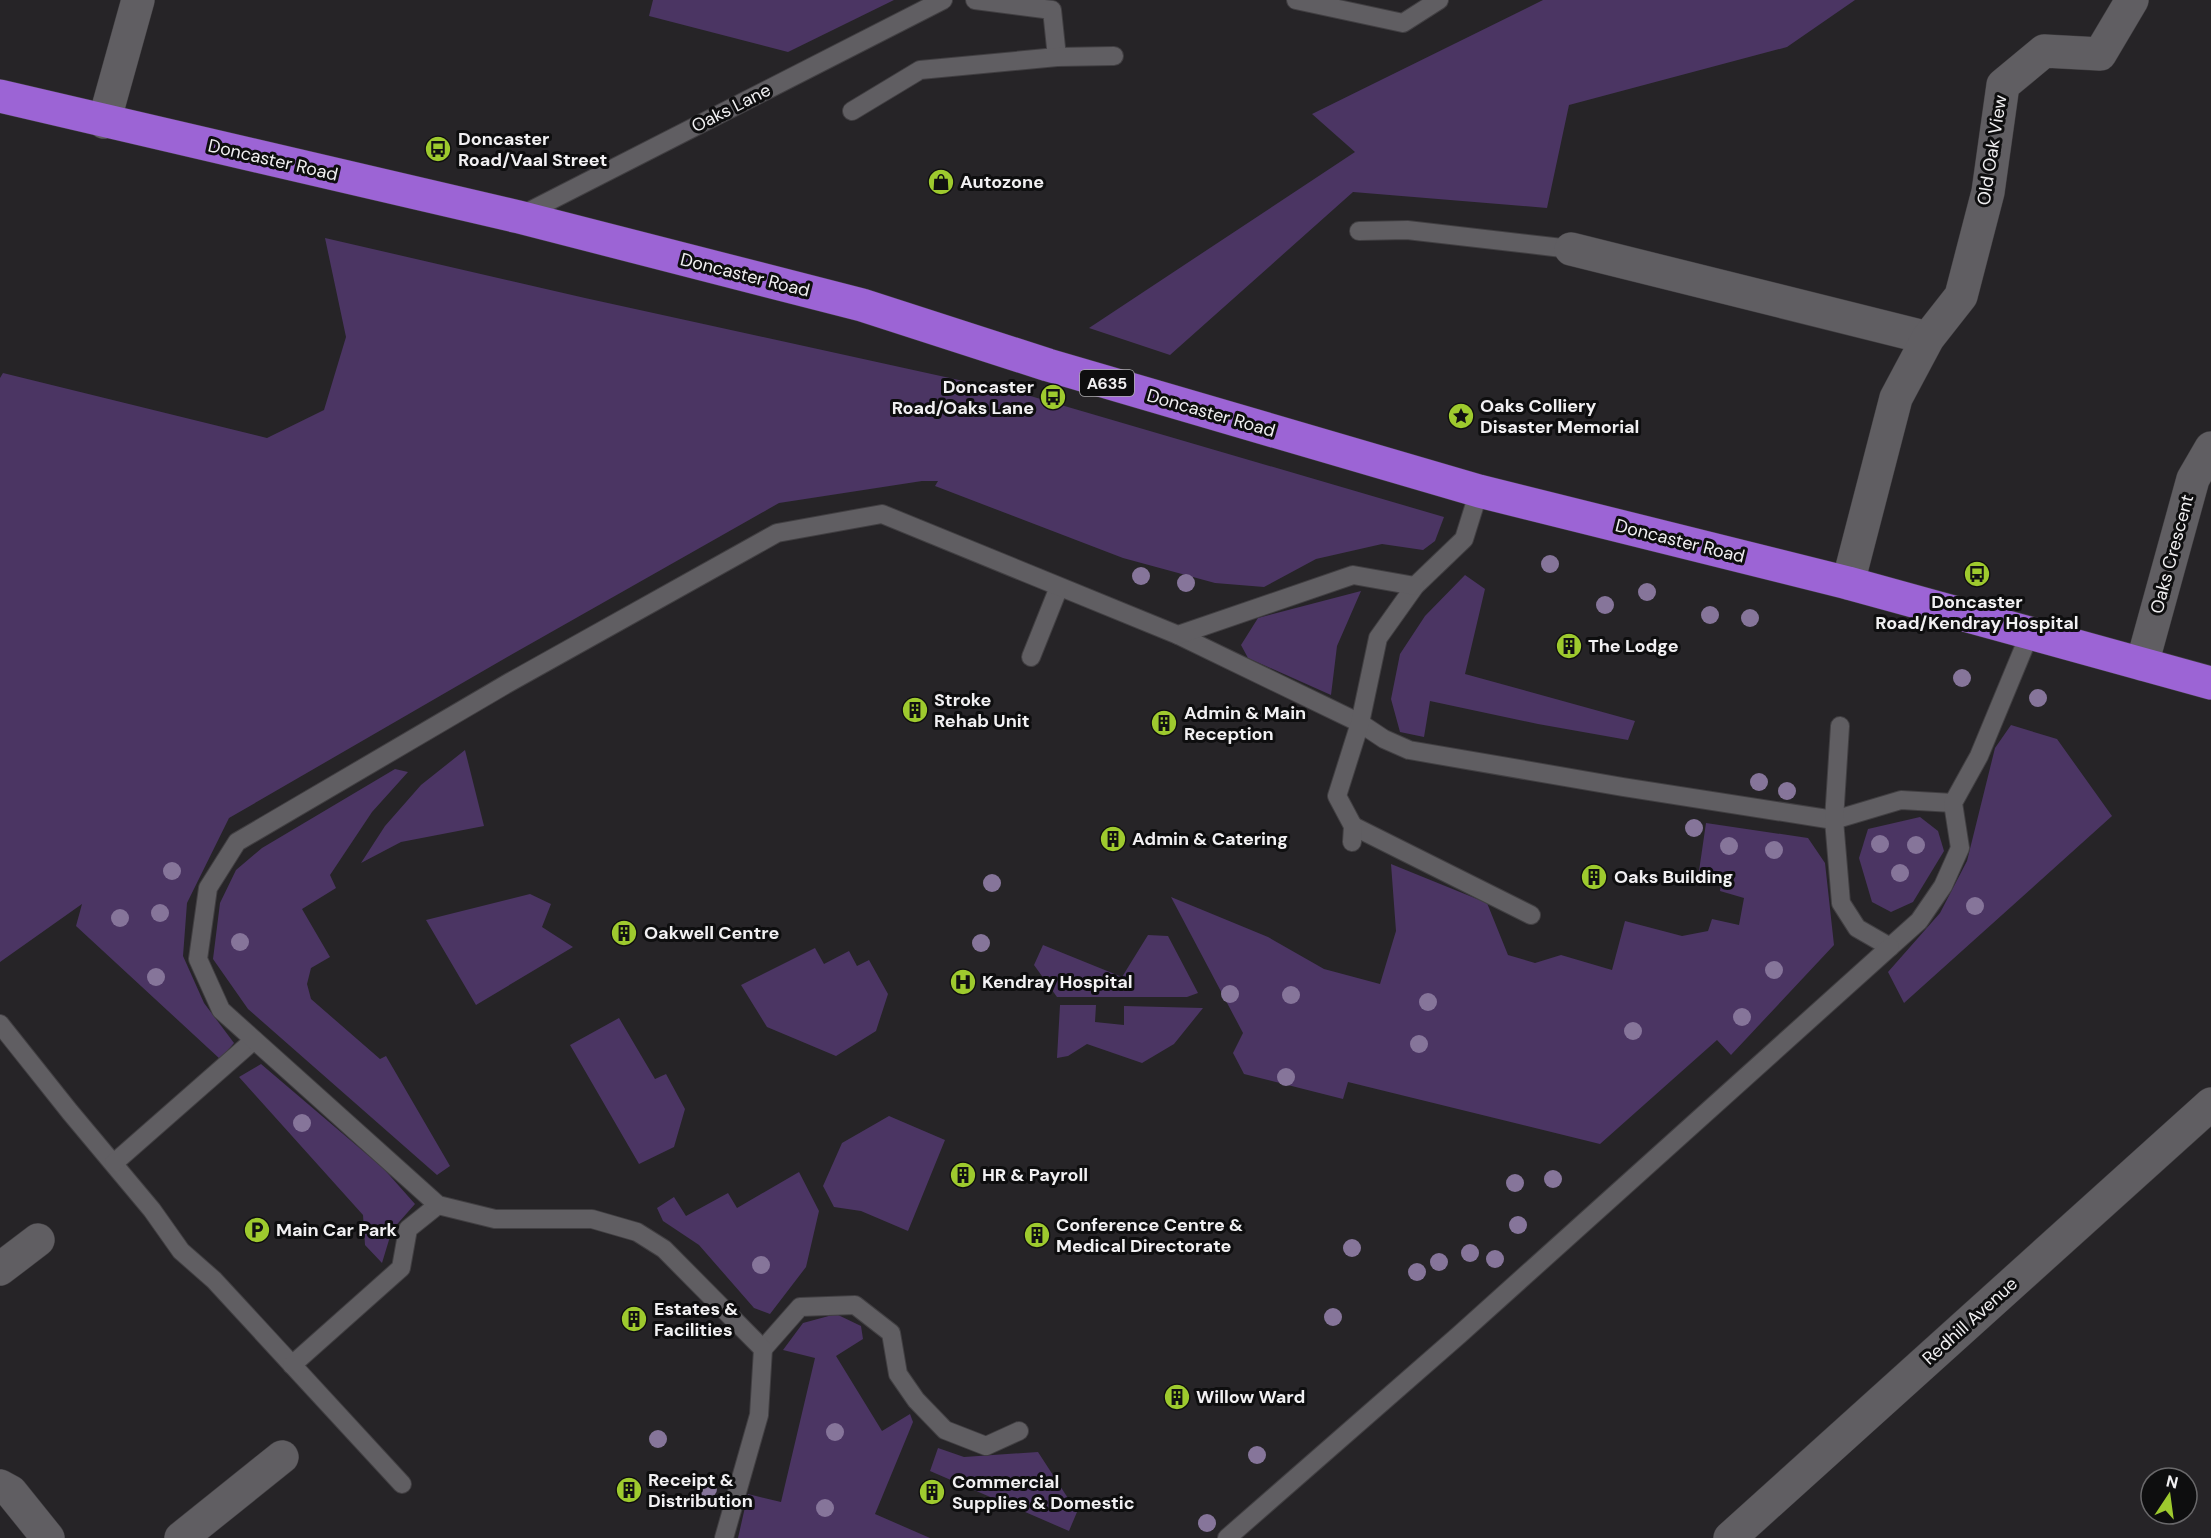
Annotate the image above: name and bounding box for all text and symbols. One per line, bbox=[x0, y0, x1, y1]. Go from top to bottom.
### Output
street label: Oaks Lane bbox=[687, 78, 775, 138]
street label: Old Oak View bbox=[1971, 93, 2013, 207]
place label: Doncaster Road/Vaal Street bbox=[458, 127, 607, 172]
street label: Doncaster Road bbox=[206, 133, 340, 187]
bus stop icon: Doncaster Road/Vaal Street bbox=[423, 134, 453, 164]
shop icon: Autozone bbox=[926, 167, 956, 197]
place label: Autozone bbox=[960, 170, 1044, 194]
street label: Doncaster Road bbox=[678, 247, 812, 303]
road number: A635 bbox=[1080, 370, 1134, 396]
place label: Doncaster Road/Oaks Lane bbox=[892, 375, 1034, 420]
bus stop icon: Doncaster Road/Oaks Lane bbox=[1038, 382, 1068, 412]
street label: Doncaster Road bbox=[1144, 383, 1278, 443]
place label: Oaks Colliery Disaster Memorial bbox=[1480, 394, 1639, 439]
place icon: Oaks Colliery Disaster Memorial bbox=[1446, 401, 1476, 431]
street label: Oaks Crescent bbox=[2145, 492, 2199, 616]
street label: Doncaster Road bbox=[1613, 513, 1747, 569]
bus stop icon: Doncaster Road/Kendray Hospital bbox=[1962, 559, 1992, 589]
place label: Doncaster Road/Kendray Hospital bbox=[1875, 590, 2079, 635]
building icon: The Lodge bbox=[1554, 631, 1584, 661]
place label: The Lodge bbox=[1588, 634, 1679, 658]
place label: Stroke Rehab Unit bbox=[934, 688, 1030, 733]
building icon: Stroke Rehab Unit bbox=[900, 695, 930, 725]
place label: Admin & Main Reception bbox=[1184, 701, 1306, 746]
building icon: Admin & Main Reception bbox=[1149, 708, 1179, 738]
building icon: Admin & Catering bbox=[1098, 824, 1128, 854]
place label: Admin & Catering bbox=[1132, 827, 1288, 851]
building icon: Oaks Building bbox=[1579, 862, 1609, 892]
place label: Oaks Building bbox=[1614, 865, 1733, 889]
building icon: Oakwell Centre bbox=[609, 918, 639, 948]
place label: Oakwell Centre bbox=[644, 921, 779, 945]
hospital icon: Kendray Hospital bbox=[948, 967, 978, 997]
place label: Kendray Hospital bbox=[982, 970, 1133, 994]
building icon: HR & Payroll bbox=[948, 1160, 978, 1190]
place label: HR & Payroll bbox=[982, 1163, 1088, 1187]
place label: Conference Centre & Medical Directorate bbox=[1056, 1213, 1243, 1258]
parking icon: Main Car Park bbox=[242, 1215, 272, 1245]
place label: Main Car Park bbox=[276, 1218, 398, 1242]
building icon: Conference Centre & Medical Directorate bbox=[1022, 1220, 1052, 1250]
street label: Redhill Avenue bbox=[1917, 1272, 2023, 1370]
place label: Estates & Facilities bbox=[654, 1297, 738, 1342]
building icon: Estates & Facilities bbox=[619, 1304, 649, 1334]
building icon: Willow Ward bbox=[1162, 1382, 1192, 1412]
place label: Willow Ward bbox=[1196, 1385, 1305, 1409]
north arrow bbox=[2139, 1466, 2199, 1526]
place label: Receipt & Distribution bbox=[648, 1468, 753, 1513]
place label: Commercial Supplies & Domestic bbox=[952, 1470, 1135, 1515]
text: N bbox=[2164, 1470, 2180, 1493]
building icon: Receipt & Distribution bbox=[614, 1475, 644, 1505]
building icon: Commercial Supplies & Domestic bbox=[917, 1477, 947, 1507]

